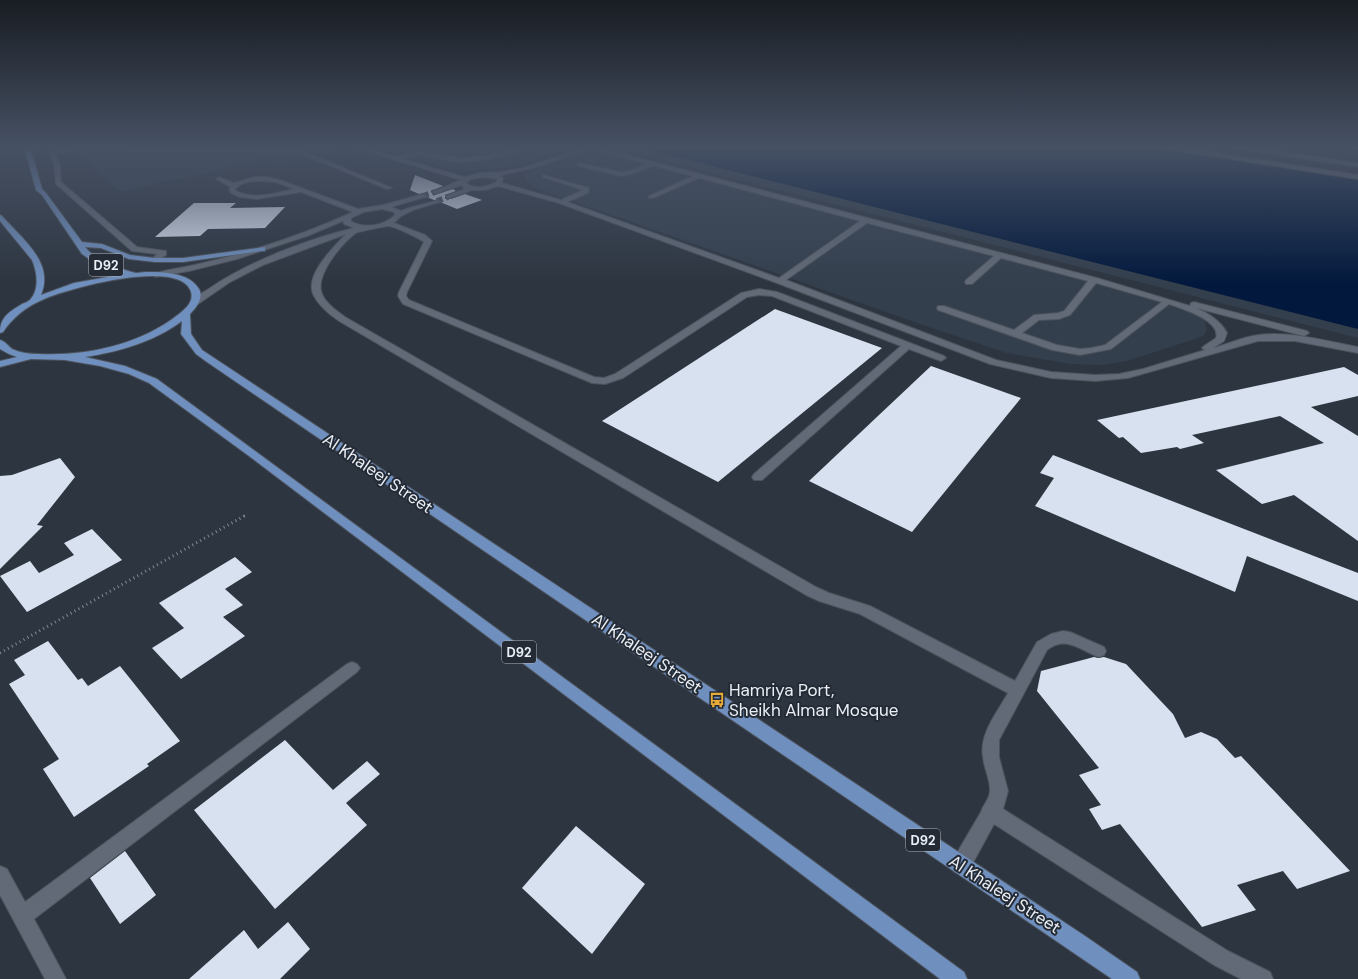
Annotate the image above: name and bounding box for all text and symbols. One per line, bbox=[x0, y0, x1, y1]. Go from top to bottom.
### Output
road number: D92 bbox=[89, 254, 123, 276]
street label: Al Khaleej Street bbox=[319, 428, 437, 518]
street label: Al Khaleej Street bbox=[588, 608, 706, 698]
road number: D92 bbox=[502, 641, 536, 663]
place label: Hamriya Port, Sheikh Almar Mosque bbox=[729, 679, 899, 721]
bus stop icon: Hamriya Port, Sheikh Almar Mosque bbox=[708, 691, 726, 709]
road number: D92 bbox=[906, 829, 940, 851]
street label: Al Khaleej Street bbox=[945, 850, 1065, 938]

